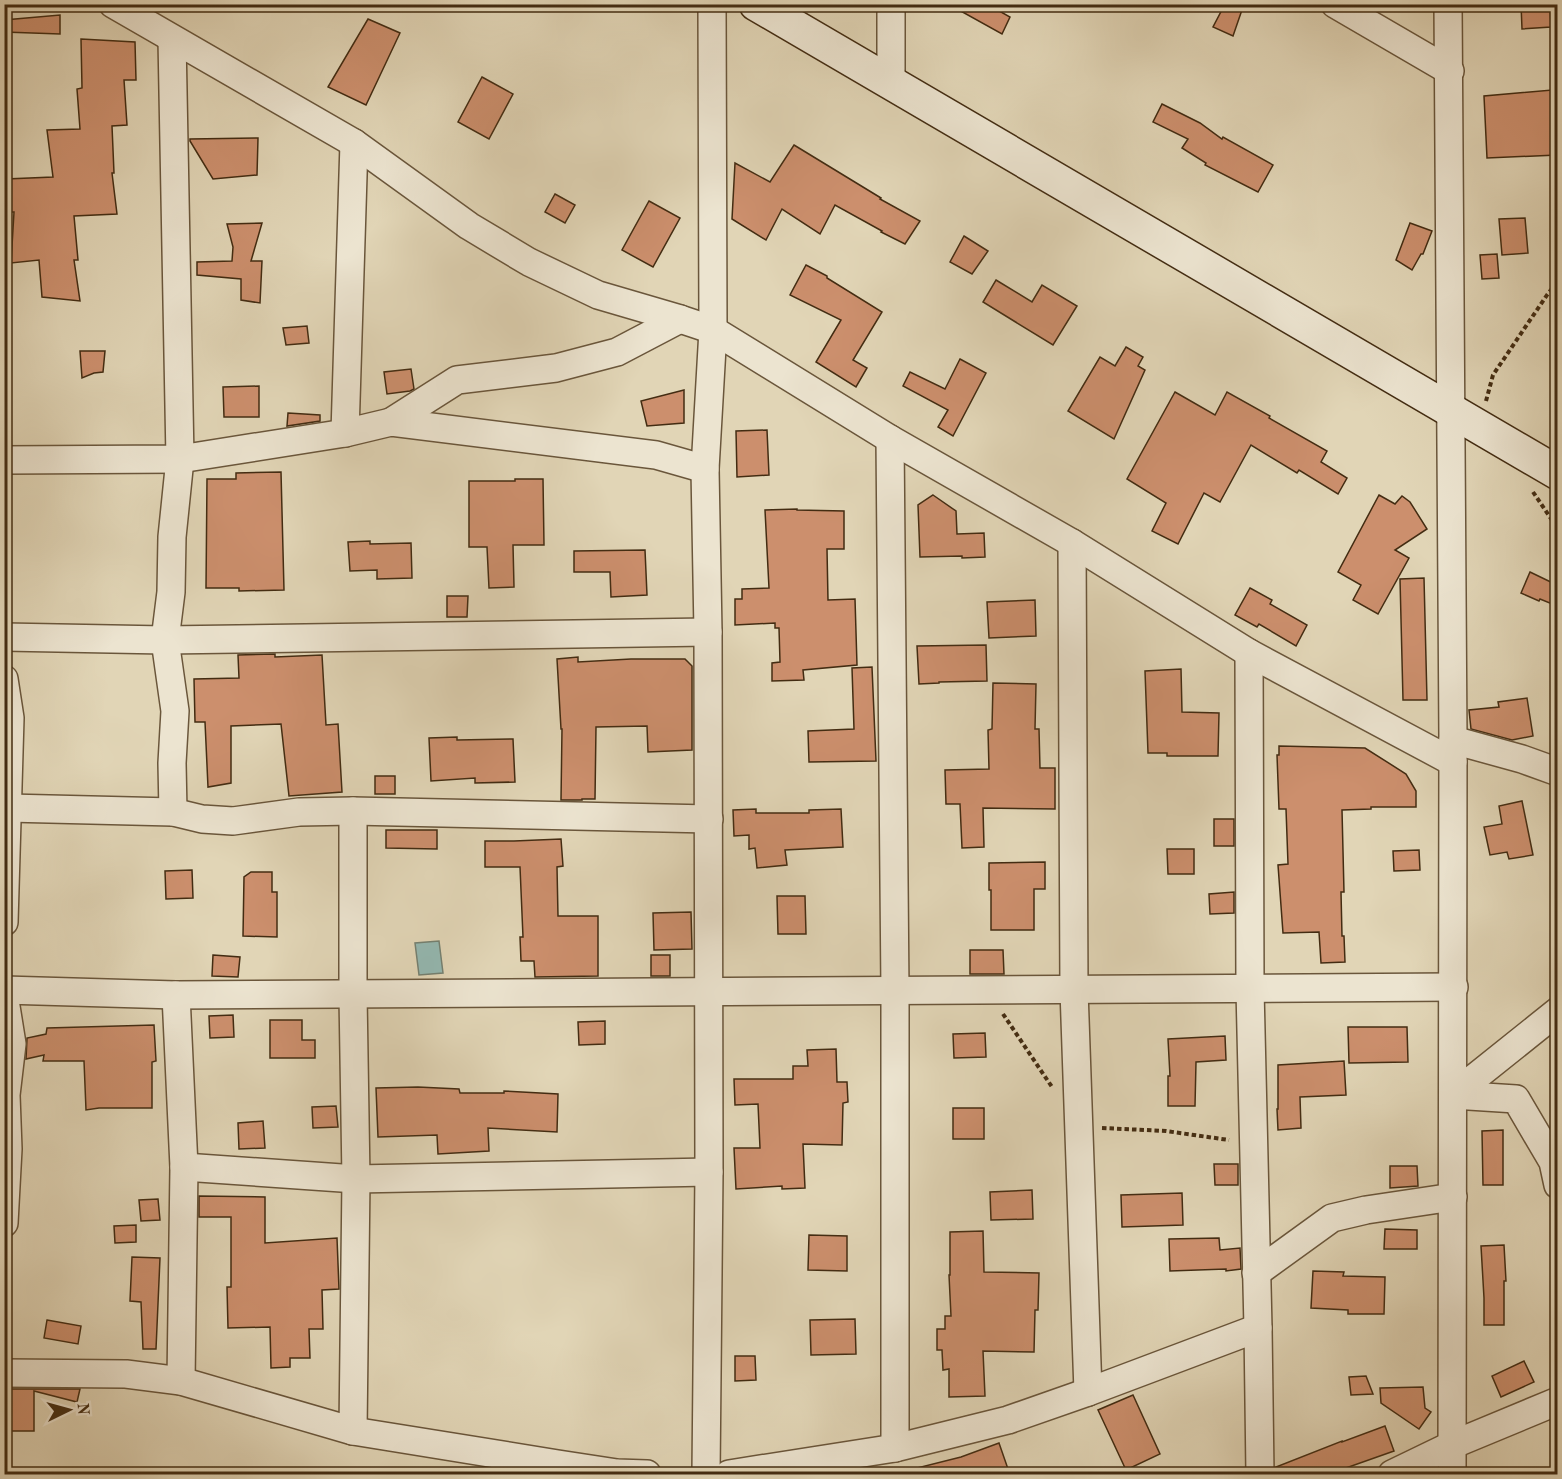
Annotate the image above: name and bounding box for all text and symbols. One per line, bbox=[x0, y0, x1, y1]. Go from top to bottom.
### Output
north arrow bbox=[39, 1380, 99, 1440]
text: N bbox=[73, 1402, 91, 1416]

